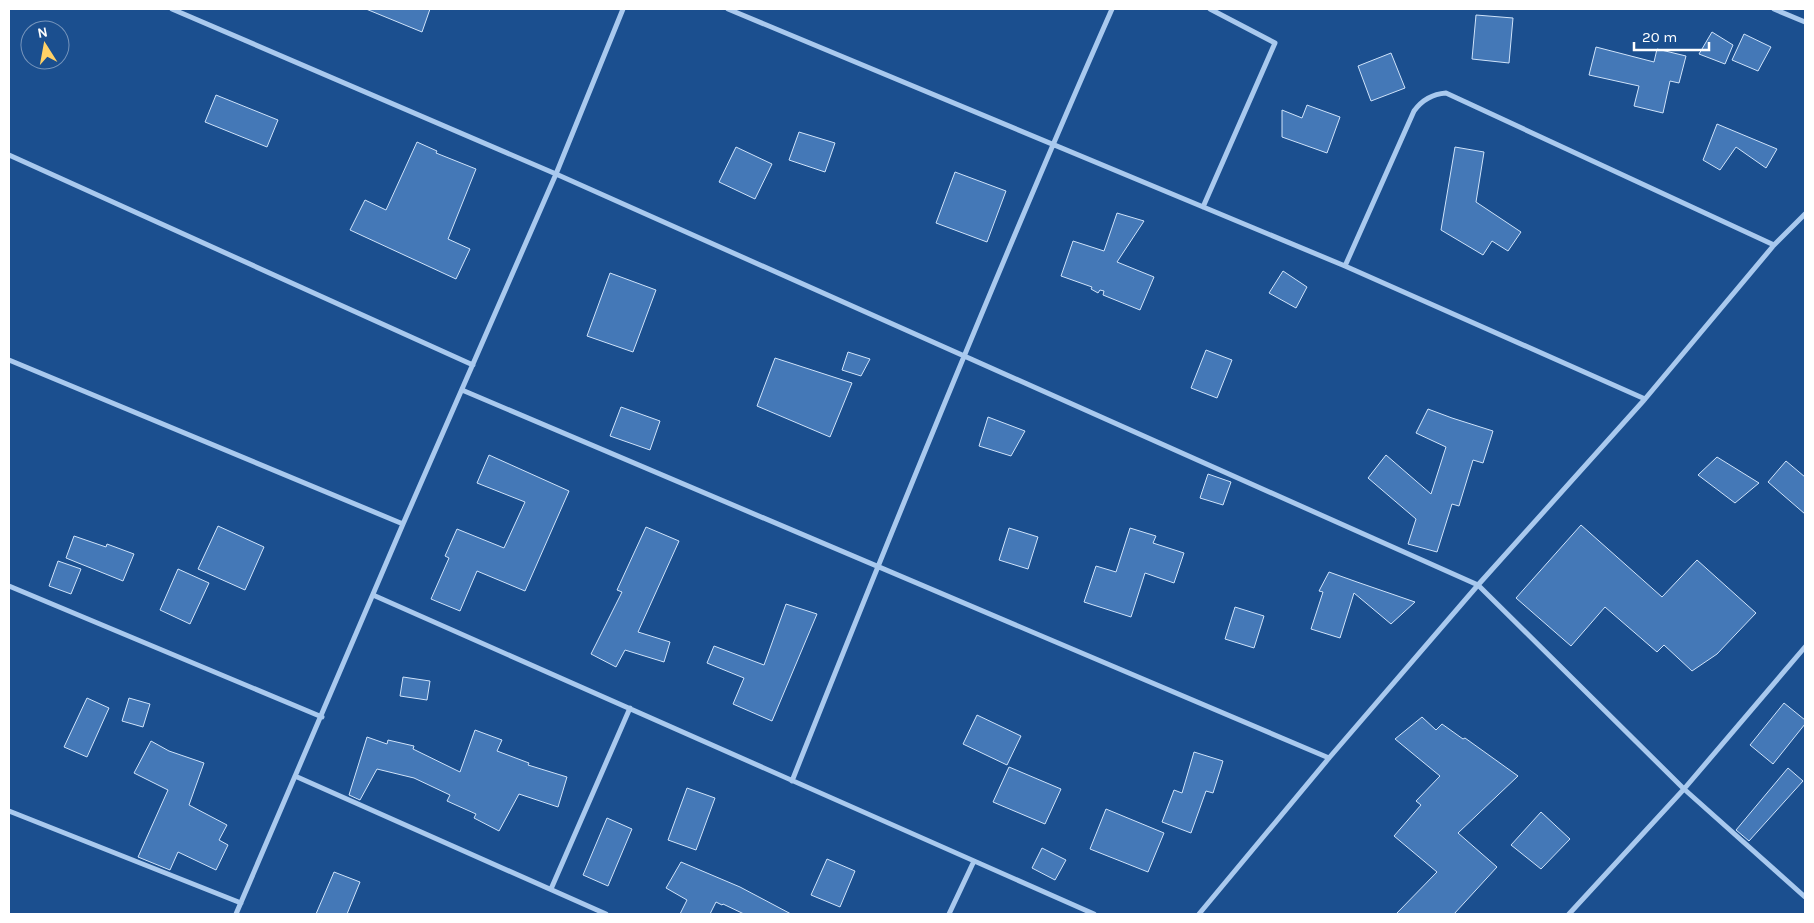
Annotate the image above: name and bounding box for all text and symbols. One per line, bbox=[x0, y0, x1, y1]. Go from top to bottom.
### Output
north arrow bbox=[20, 20, 70, 70]
scale bar bbox=[1634, 20, 1709, 52]
text: N bbox=[36, 23, 49, 42]
text: 20 m bbox=[1642, 28, 1677, 46]

